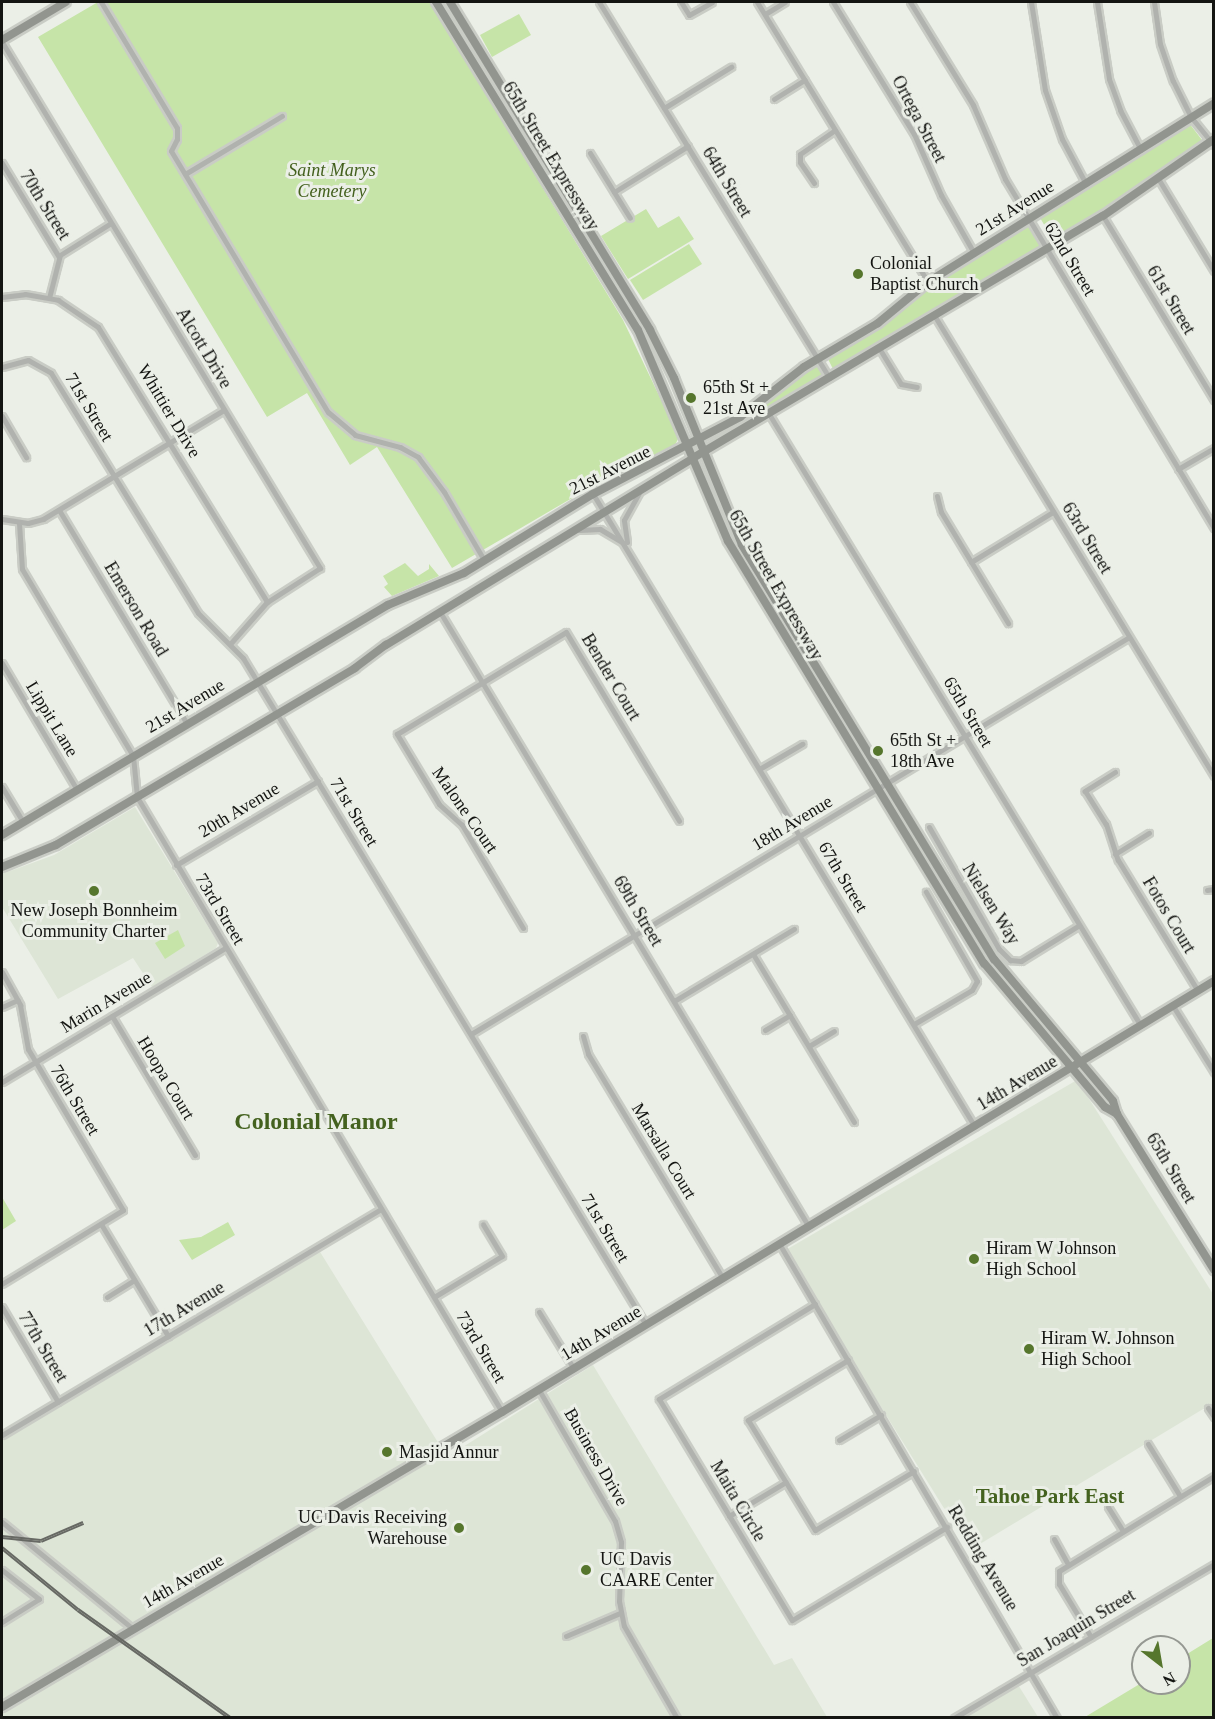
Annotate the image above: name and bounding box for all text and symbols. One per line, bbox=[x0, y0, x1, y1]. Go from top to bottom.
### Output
street label: Ortega Street bbox=[887, 72, 951, 166]
street label: 65th Street Expressway bbox=[498, 78, 604, 234]
street label: 64th Street bbox=[698, 143, 756, 221]
park label: Saint Marys Cemetery bbox=[288, 160, 376, 202]
street label: 70th Street bbox=[15, 166, 75, 244]
street label: 21st Avenue bbox=[971, 175, 1059, 241]
street label: 62nd Street bbox=[1040, 218, 1100, 300]
place label: Colonial Baptist Church bbox=[870, 253, 978, 296]
street label: 61st Street bbox=[1142, 262, 1200, 338]
marker: Colonial Baptist Church bbox=[851, 267, 865, 281]
street label: Alcott Drive bbox=[171, 304, 237, 392]
street label: Whittier Drive bbox=[133, 360, 205, 462]
street label: 71st Street bbox=[60, 369, 118, 445]
place label: 65th St + 21st Ave bbox=[703, 377, 769, 420]
marker: 65th St + 21st Ave bbox=[684, 391, 698, 405]
street label: 21st Avenue bbox=[565, 440, 655, 500]
street label: 63rd Street bbox=[1057, 498, 1117, 578]
street label: 65th Street Expressway bbox=[724, 506, 828, 664]
street label: Emerson Road bbox=[99, 558, 173, 660]
street label: Bender Court bbox=[577, 630, 645, 724]
street label: 65th Street bbox=[939, 673, 997, 751]
street label: 21st Avenue bbox=[141, 674, 229, 738]
street label: Lippit Lane bbox=[21, 677, 83, 761]
place label: 65th St + 18th Ave bbox=[890, 730, 956, 772]
marker: 65th St + 18th Ave bbox=[871, 744, 885, 758]
street label: Malone Court bbox=[427, 763, 503, 857]
street label: 71st Street bbox=[325, 774, 383, 850]
street label: 20th Avenue bbox=[194, 777, 284, 843]
street label: 18th Avenue bbox=[747, 790, 837, 856]
street label: 67th Street bbox=[814, 838, 872, 916]
street label: Nielsen Way bbox=[957, 859, 1025, 949]
street label: 73rd Street bbox=[190, 869, 250, 949]
street label: 69th Street bbox=[609, 872, 667, 950]
street label: Fotos Court bbox=[1138, 873, 1200, 957]
marker: New Joseph Bonnheim Community Charter bbox=[87, 884, 101, 898]
place label: New Joseph Bonnheim Community Charter bbox=[11, 900, 177, 942]
street label: Marin Avenue bbox=[56, 966, 156, 1038]
street label: Hoopa Court bbox=[133, 1032, 199, 1124]
street label: 14th Avenue bbox=[972, 1050, 1062, 1116]
street label: 76th Street bbox=[46, 1061, 104, 1139]
street label: Marsalla Court bbox=[627, 1099, 701, 1203]
district label: Colonial Manor bbox=[234, 1108, 398, 1136]
street label: 65th Street bbox=[1142, 1129, 1200, 1207]
street label: 71st Street bbox=[576, 1190, 634, 1266]
place label: Hiram W Johnson High School bbox=[986, 1238, 1117, 1280]
marker: Hiram W Johnson High School bbox=[967, 1252, 981, 1266]
street label: 17th Avenue bbox=[139, 1276, 229, 1342]
street label: 14th Avenue bbox=[556, 1300, 646, 1366]
street label: 73rd Street bbox=[451, 1307, 511, 1387]
street label: 77th Street bbox=[14, 1308, 72, 1386]
place label: Hiram W. Johnson High School bbox=[1041, 1328, 1175, 1370]
marker: Hiram W. Johnson High School bbox=[1022, 1342, 1036, 1356]
street label: Business Drive bbox=[559, 1404, 633, 1510]
place label: Masjid Annur bbox=[399, 1441, 499, 1463]
marker: Masjid Annur bbox=[380, 1445, 394, 1459]
street label: Maita Circle bbox=[705, 1457, 771, 1545]
district label: Tahoe Park East bbox=[976, 1483, 1124, 1509]
street label: Redding Avenue bbox=[943, 1501, 1023, 1615]
place label: UC Davis Receiving Warehouse bbox=[298, 1507, 447, 1550]
marker: UC Davis Receiving Warehouse bbox=[452, 1521, 466, 1535]
street label: 14th Avenue bbox=[138, 1549, 228, 1613]
place label: UC Davis CAARE Center bbox=[600, 1549, 713, 1592]
marker: UC Davis CAARE Center bbox=[577, 1561, 595, 1579]
street label: San Joaquin Street bbox=[1013, 1584, 1139, 1672]
north arrow bbox=[1131, 1635, 1191, 1695]
text: N bbox=[1160, 1669, 1179, 1689]

